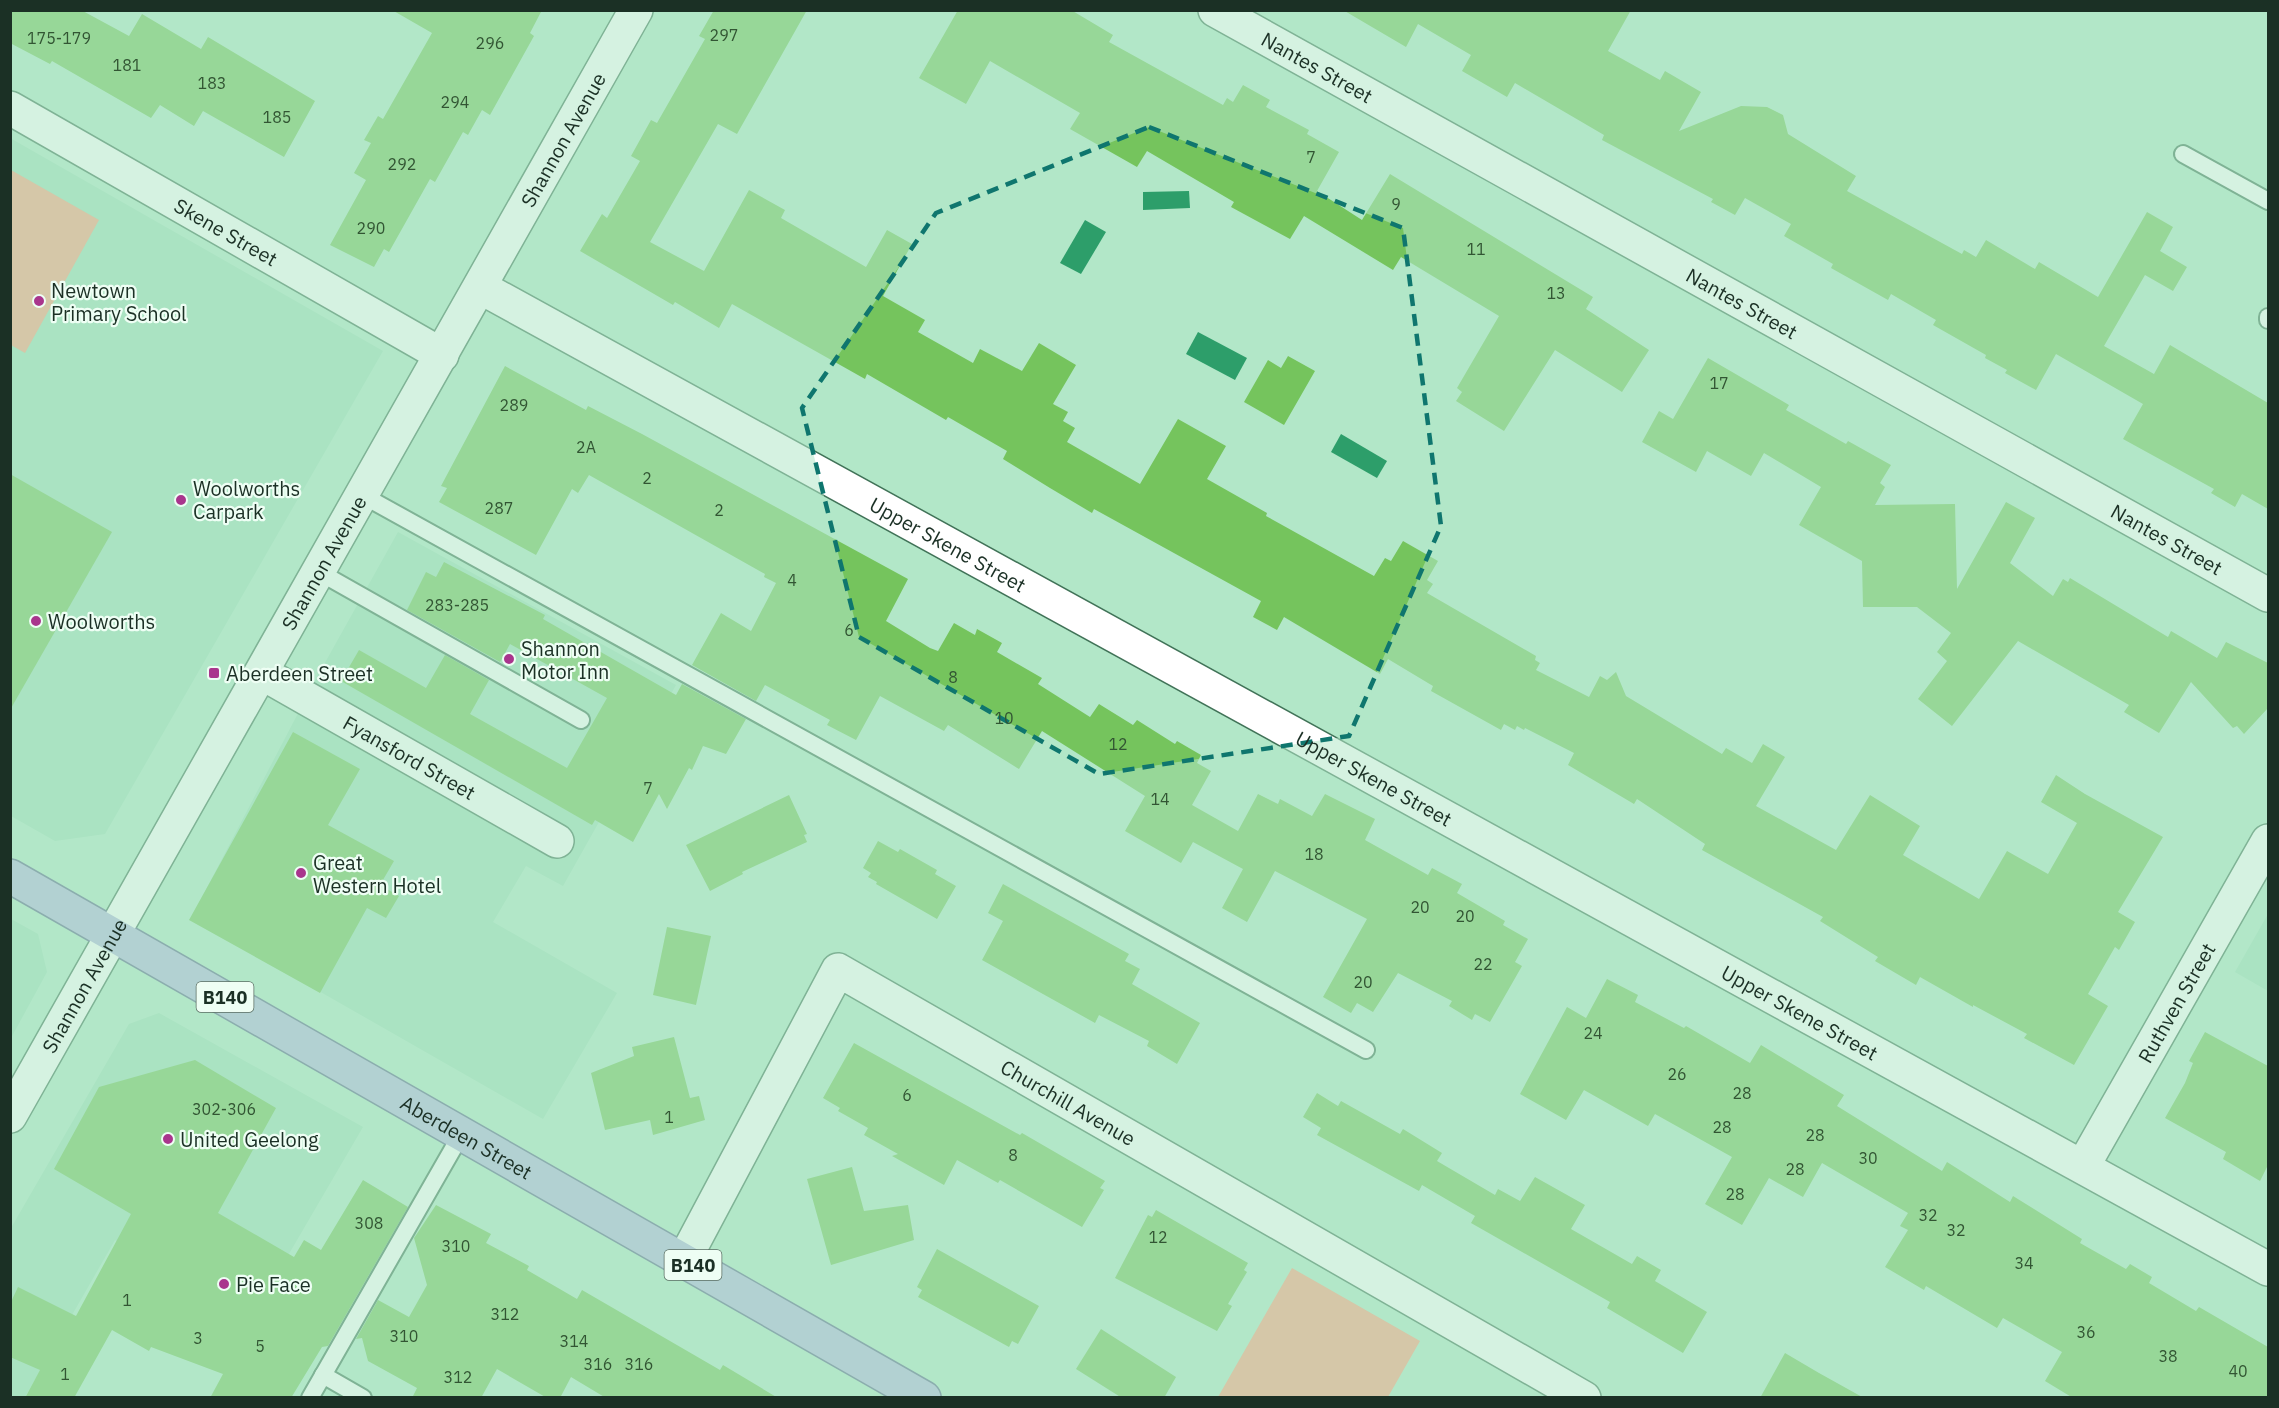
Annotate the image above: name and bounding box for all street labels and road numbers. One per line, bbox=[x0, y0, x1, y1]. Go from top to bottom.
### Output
street label: Nantes Street bbox=[1257, 25, 1378, 109]
street label: Shannon Avenue bbox=[514, 67, 612, 212]
street label: Skene Street bbox=[170, 191, 283, 272]
street label: Nantes Street bbox=[1682, 261, 1803, 345]
street label: Shannon Avenue bbox=[274, 490, 372, 635]
street label: Upper Skene Street bbox=[865, 490, 1031, 598]
street label: Nantes Street bbox=[2106, 497, 2228, 581]
street label: Fyansford Street bbox=[339, 709, 481, 806]
street label: Upper Skene Street bbox=[1291, 724, 1457, 832]
street label: Shannon Avenue bbox=[35, 913, 133, 1058]
street label: Ruthven Street bbox=[2131, 938, 2221, 1068]
street label: Upper Skene Street bbox=[1717, 958, 1883, 1066]
road number: B140 bbox=[196, 982, 254, 1012]
street label: Churchill Avenue bbox=[996, 1053, 1141, 1152]
street label: Aberdeen Street bbox=[396, 1089, 537, 1185]
road number: B140 bbox=[664, 1250, 722, 1280]

